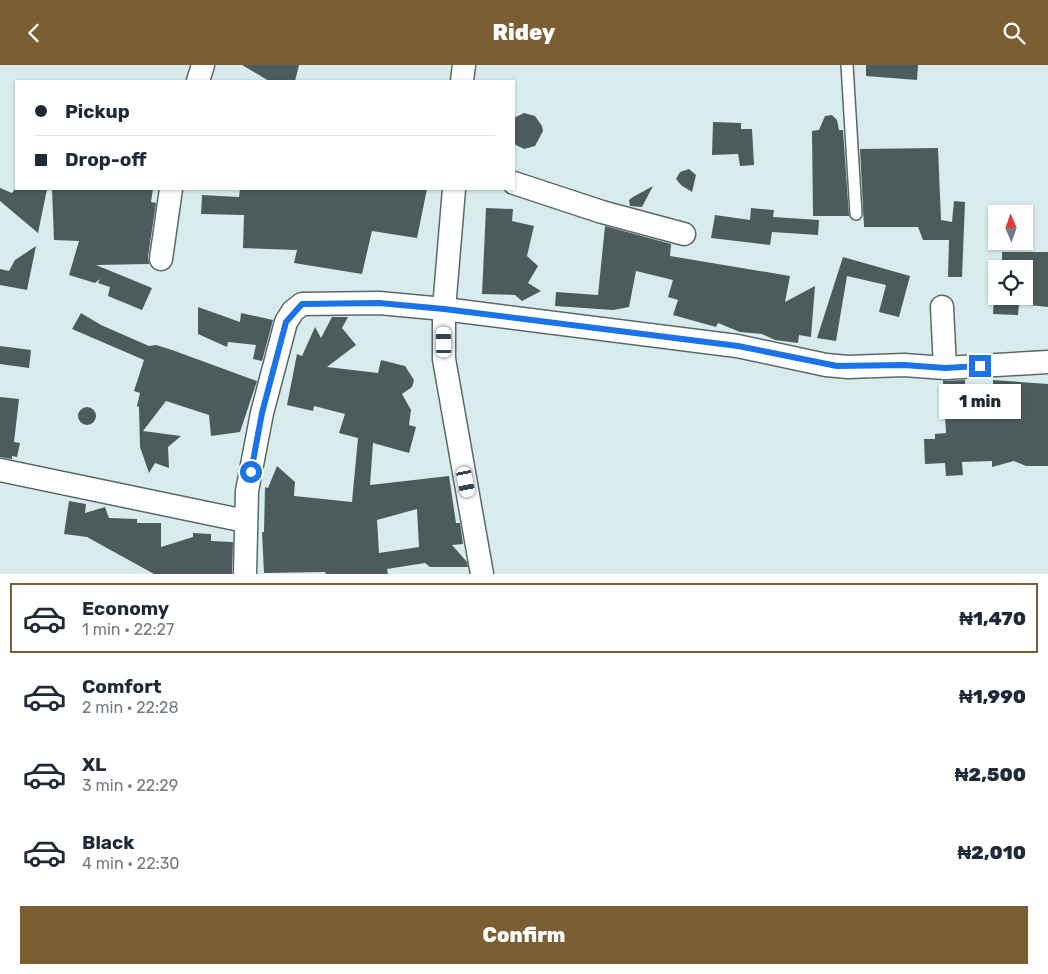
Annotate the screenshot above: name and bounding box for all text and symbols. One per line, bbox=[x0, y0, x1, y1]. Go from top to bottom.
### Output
icon: back bbox=[20, 19, 48, 47]
text: Ridey bbox=[493, 19, 555, 46]
icon: search bbox=[1000, 19, 1028, 47]
text: Pickup bbox=[65, 100, 130, 123]
text: Drop-off bbox=[65, 148, 147, 171]
north arrow bbox=[988, 205, 1032, 250]
map controls bbox=[988, 205, 1033, 305]
button: locate bbox=[988, 260, 1033, 305]
car bbox=[436, 327, 451, 357]
route end bbox=[969, 355, 991, 377]
callout: 1 min bbox=[939, 383, 1021, 419]
text: 1 min bbox=[959, 392, 1001, 411]
route start bbox=[240, 461, 262, 483]
car bbox=[455, 466, 476, 498]
icon: car bbox=[22, 596, 67, 641]
text: Economy bbox=[82, 597, 169, 620]
text: ₦1,470 bbox=[959, 607, 1026, 630]
text: 1 min · 22:27 bbox=[82, 620, 174, 639]
icon: car bbox=[22, 674, 67, 719]
text: Comfort bbox=[82, 675, 162, 698]
text: ₦1,990 bbox=[959, 685, 1026, 708]
text: 2 min · 22:28 bbox=[82, 698, 179, 717]
icon: car bbox=[22, 752, 67, 797]
text: XL bbox=[82, 753, 106, 776]
text: ₦2,500 bbox=[955, 763, 1026, 786]
text: 3 min · 22:29 bbox=[82, 776, 178, 795]
icon: car bbox=[22, 830, 67, 875]
text: Black bbox=[82, 831, 134, 854]
text: ₦2,010 bbox=[957, 841, 1026, 864]
text: 4 min · 22:30 bbox=[82, 854, 179, 873]
button: Confirm bbox=[20, 906, 1028, 964]

